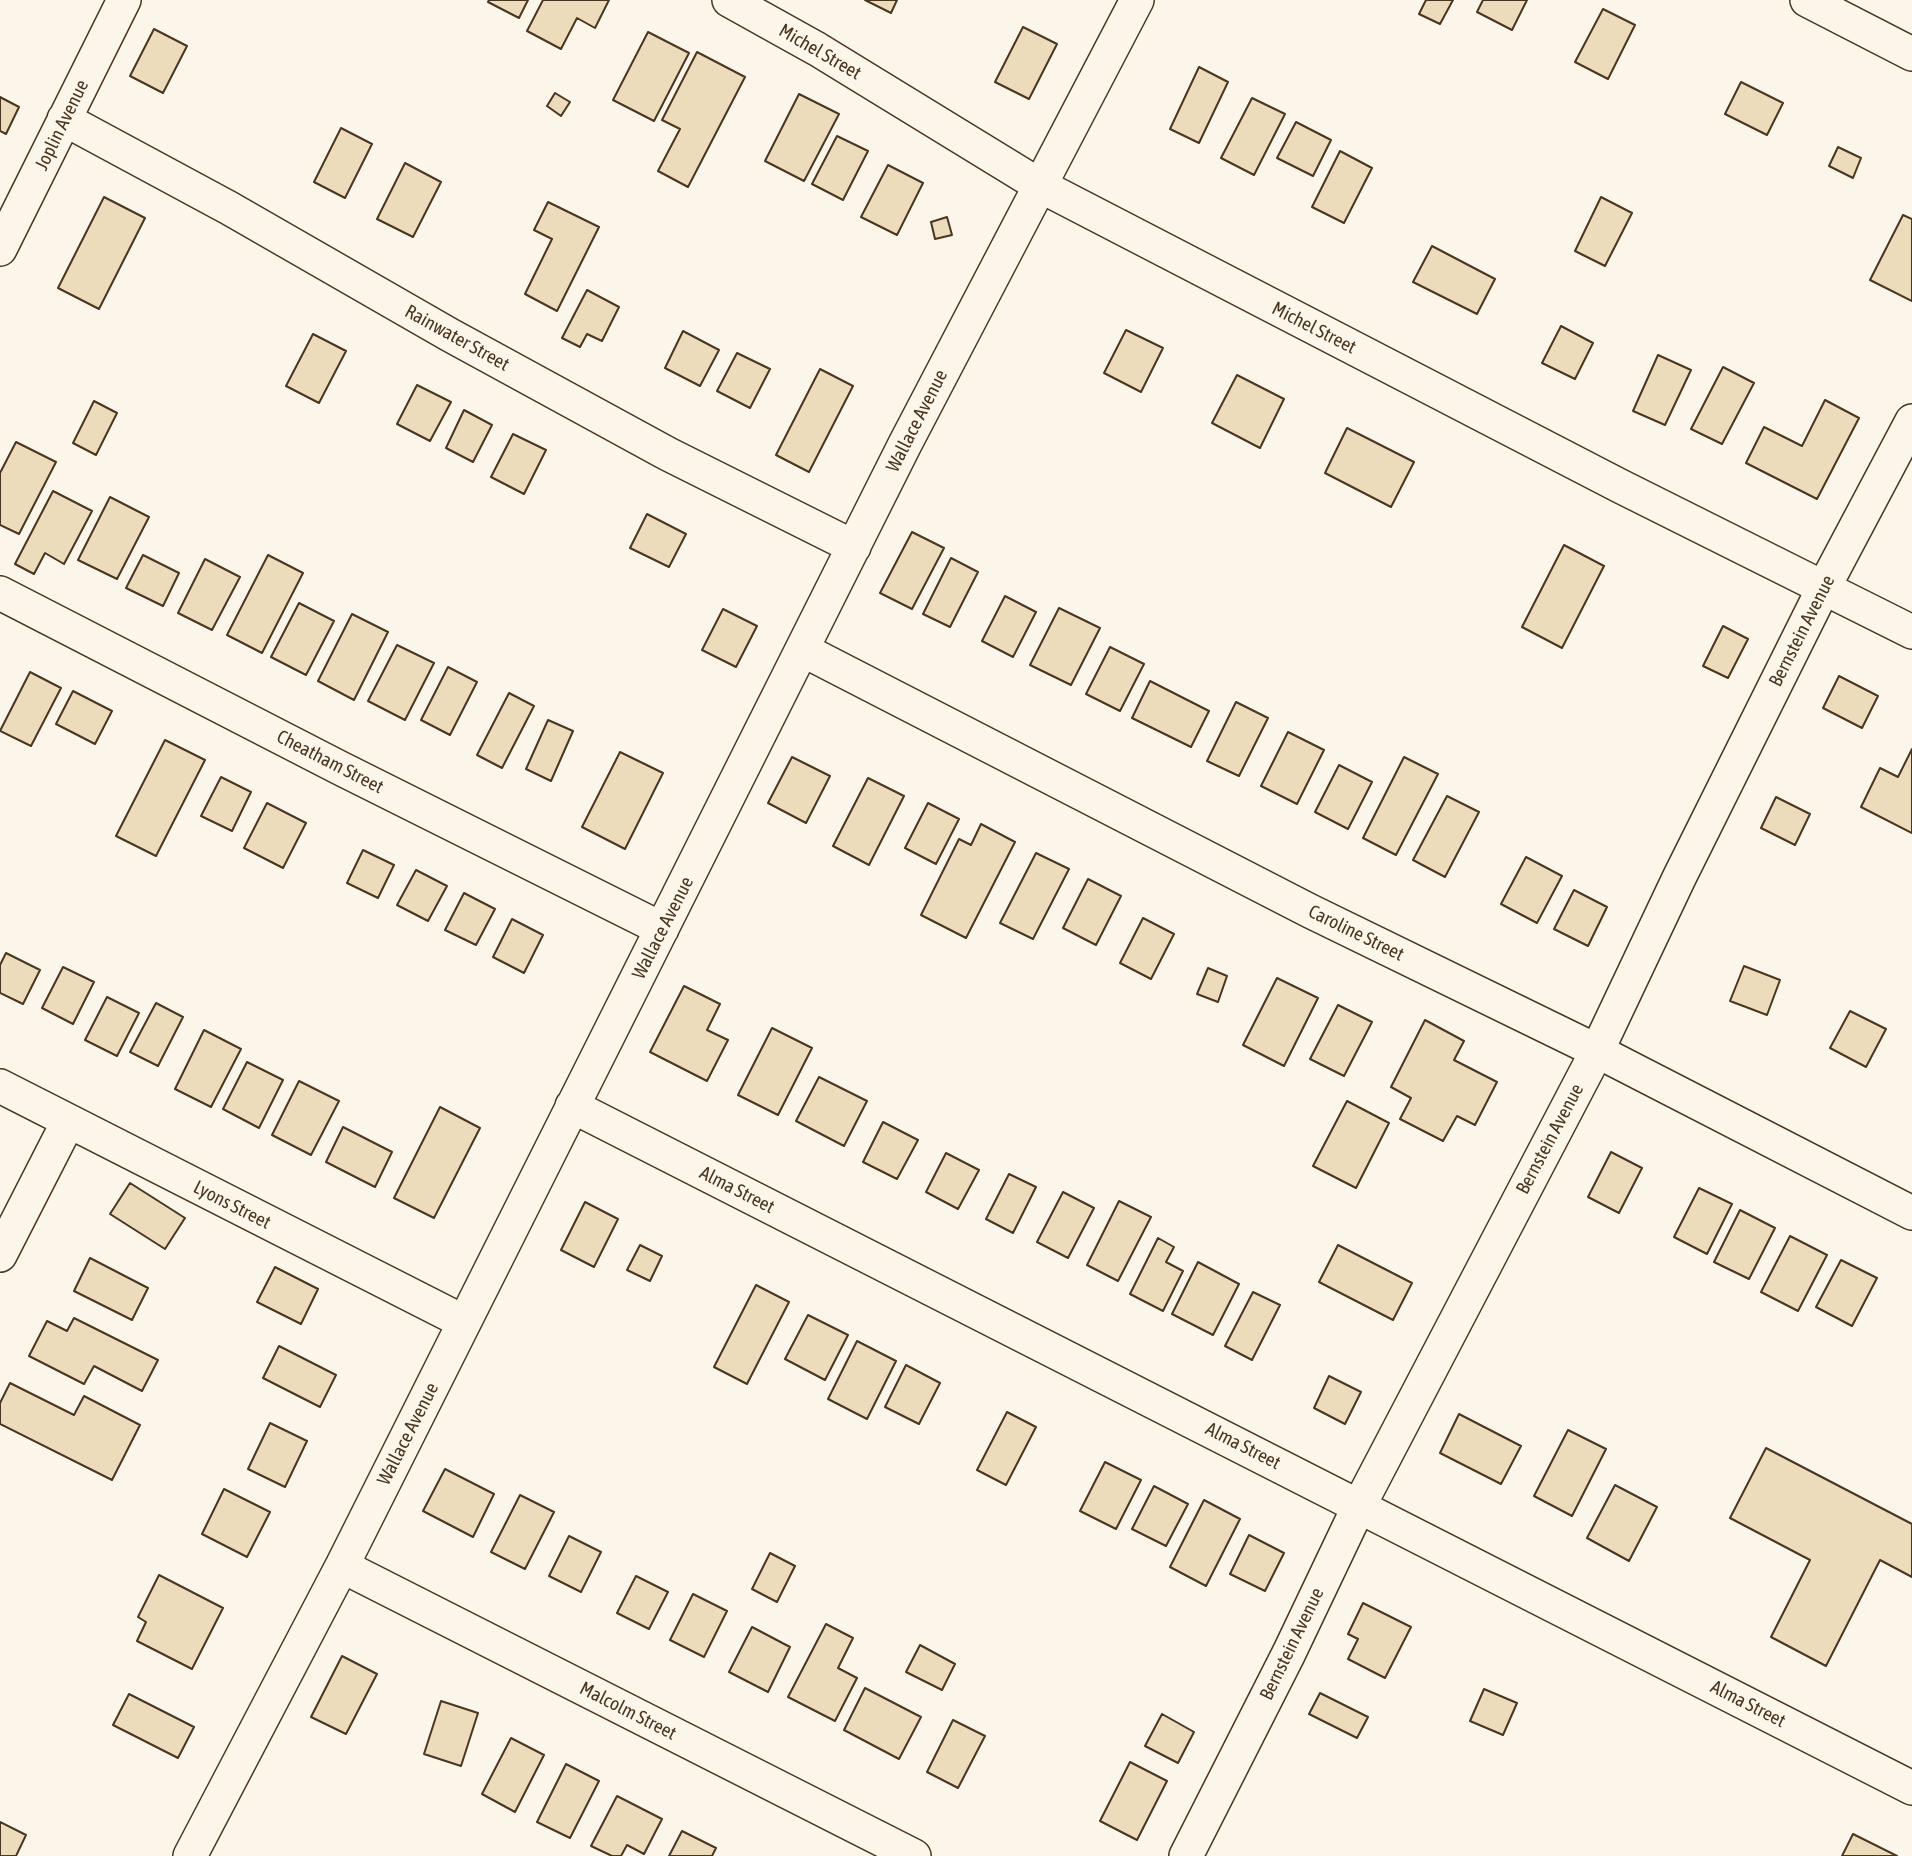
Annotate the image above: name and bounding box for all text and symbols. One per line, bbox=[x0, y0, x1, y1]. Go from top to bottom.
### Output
street label: Michel Street bbox=[775, 19, 865, 85]
street label: Joplin Avenue bbox=[30, 76, 94, 174]
street label: Michel Street bbox=[1268, 297, 1360, 359]
street label: Rainwater Street bbox=[401, 300, 513, 376]
street label: Wallace Avenue bbox=[881, 366, 953, 476]
street label: Bernstein Avenue bbox=[1764, 572, 1840, 690]
street label: Cheatham Street bbox=[273, 725, 387, 799]
street label: Wallace Avenue bbox=[627, 873, 699, 983]
street label: Caroline Street bbox=[1305, 900, 1407, 966]
street label: Bernstein Avenue bbox=[1511, 1080, 1589, 1198]
street label: Alma Street bbox=[696, 1161, 778, 1219]
street label: Lyons Street bbox=[190, 1176, 274, 1234]
street label: Wallace Avenue bbox=[372, 1379, 444, 1489]
street label: Alma Street bbox=[1202, 1417, 1284, 1475]
street label: Bernstein Avenue bbox=[1255, 1584, 1329, 1704]
street label: Alma Street bbox=[1707, 1675, 1789, 1733]
street label: Malcolm Street bbox=[576, 1677, 680, 1745]

